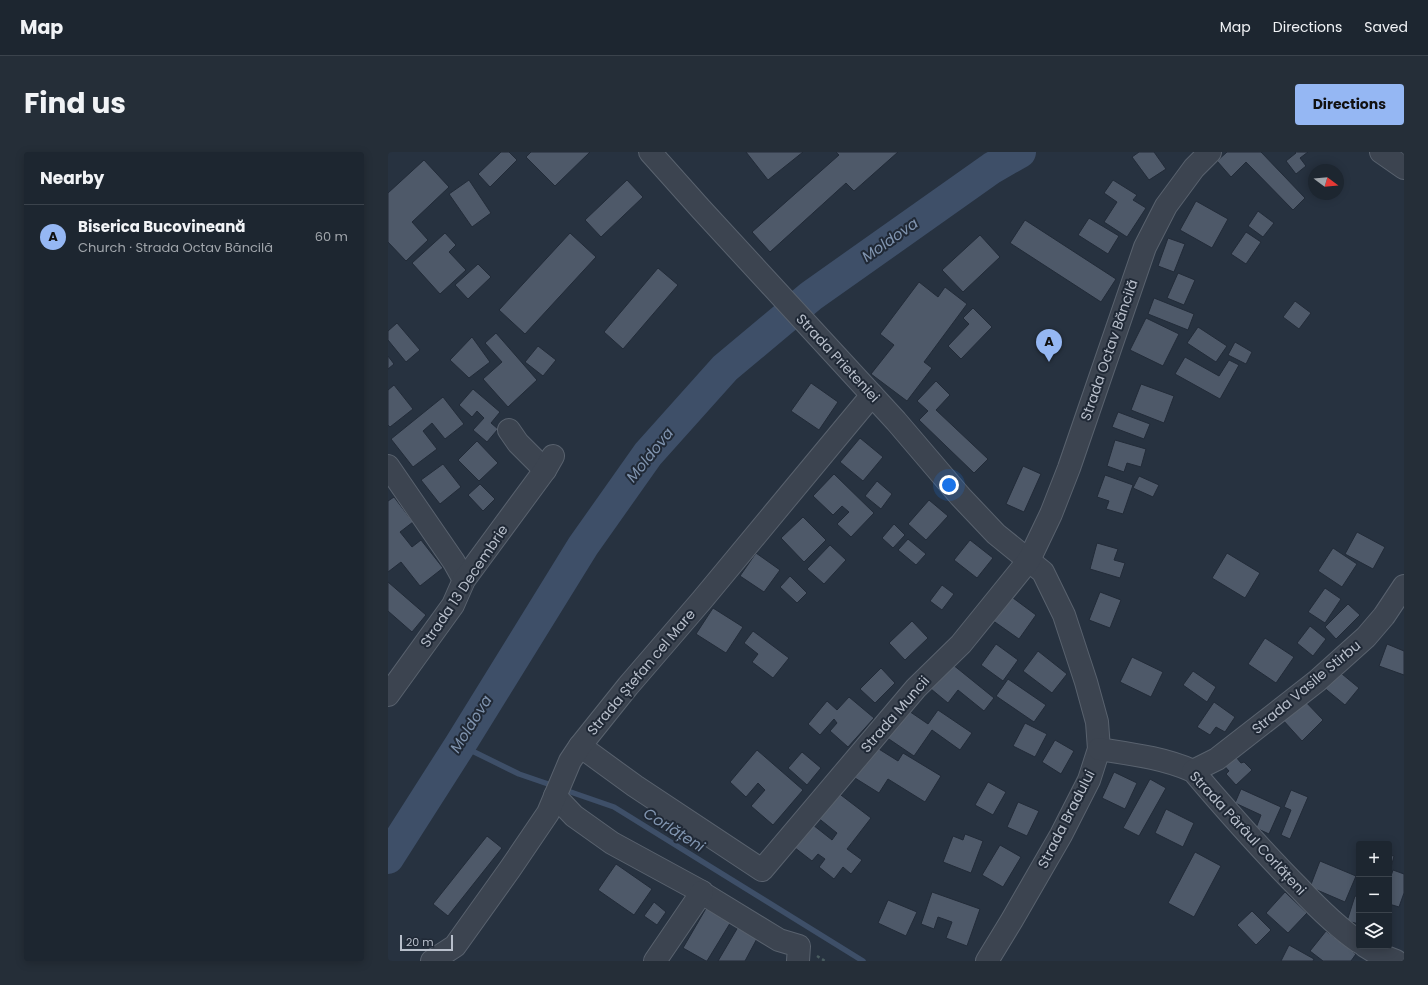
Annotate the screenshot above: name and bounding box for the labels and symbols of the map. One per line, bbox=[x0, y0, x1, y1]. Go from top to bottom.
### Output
north arrow bbox=[1308, 164, 1344, 200]
water label: Moldova bbox=[857, 212, 922, 267]
street label: Strada Octav Băncilă bbox=[1075, 277, 1143, 423]
street label: Strada Prieteniei bbox=[792, 309, 884, 407]
pin: A bbox=[1036, 329, 1062, 362]
water label: Moldova bbox=[621, 423, 678, 486]
your location bbox=[939, 475, 959, 495]
street label: Strada 13 Decembrie bbox=[415, 520, 513, 651]
street label: Strada Ștefan cel Mare bbox=[582, 604, 700, 739]
street label: Strada Vasile Stirbu bbox=[1247, 635, 1365, 739]
street label: Strada Muncii bbox=[856, 671, 934, 757]
water label: Moldova bbox=[445, 691, 497, 757]
street label: Strada Bradului bbox=[1033, 766, 1099, 872]
street label: Strada Pârâul Corlățeni bbox=[1185, 767, 1311, 899]
water label: Corlățeni bbox=[640, 802, 709, 857]
scale bar bbox=[400, 933, 453, 952]

